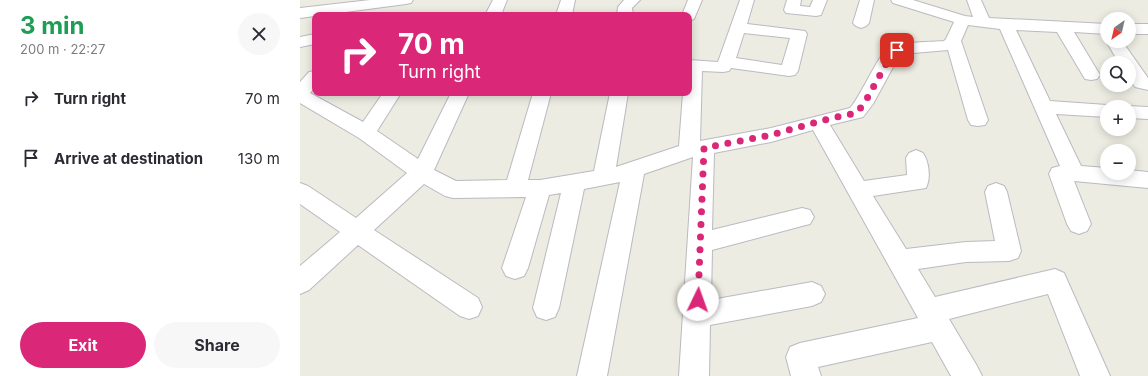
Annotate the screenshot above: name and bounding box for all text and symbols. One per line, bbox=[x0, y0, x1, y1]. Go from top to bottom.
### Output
text: 3 min bbox=[20, 11, 85, 40]
north arrow bbox=[1100, 12, 1136, 48]
map controls bbox=[1100, 12, 1136, 180]
button: close bbox=[238, 13, 280, 55]
text: 70 m bbox=[398, 27, 465, 61]
icon: right bbox=[332, 28, 384, 80]
pin bbox=[880, 33, 914, 67]
icon: arrive bbox=[886, 39, 908, 61]
text: 200 m · 22:27 bbox=[20, 41, 105, 57]
button: search bbox=[1100, 56, 1136, 92]
text: Turn right bbox=[398, 61, 481, 82]
icon: right bbox=[20, 87, 42, 109]
text: Turn right bbox=[54, 89, 126, 108]
text: 70 m bbox=[245, 89, 280, 108]
button: + bbox=[1100, 100, 1136, 136]
button: − bbox=[1100, 144, 1136, 180]
icon: arrive bbox=[20, 147, 42, 169]
text: Arrive at destination bbox=[54, 149, 203, 168]
text: 130 m bbox=[238, 149, 280, 168]
position arrow bbox=[677, 279, 719, 321]
button: Exit bbox=[20, 322, 146, 368]
button: Share bbox=[154, 322, 280, 368]

